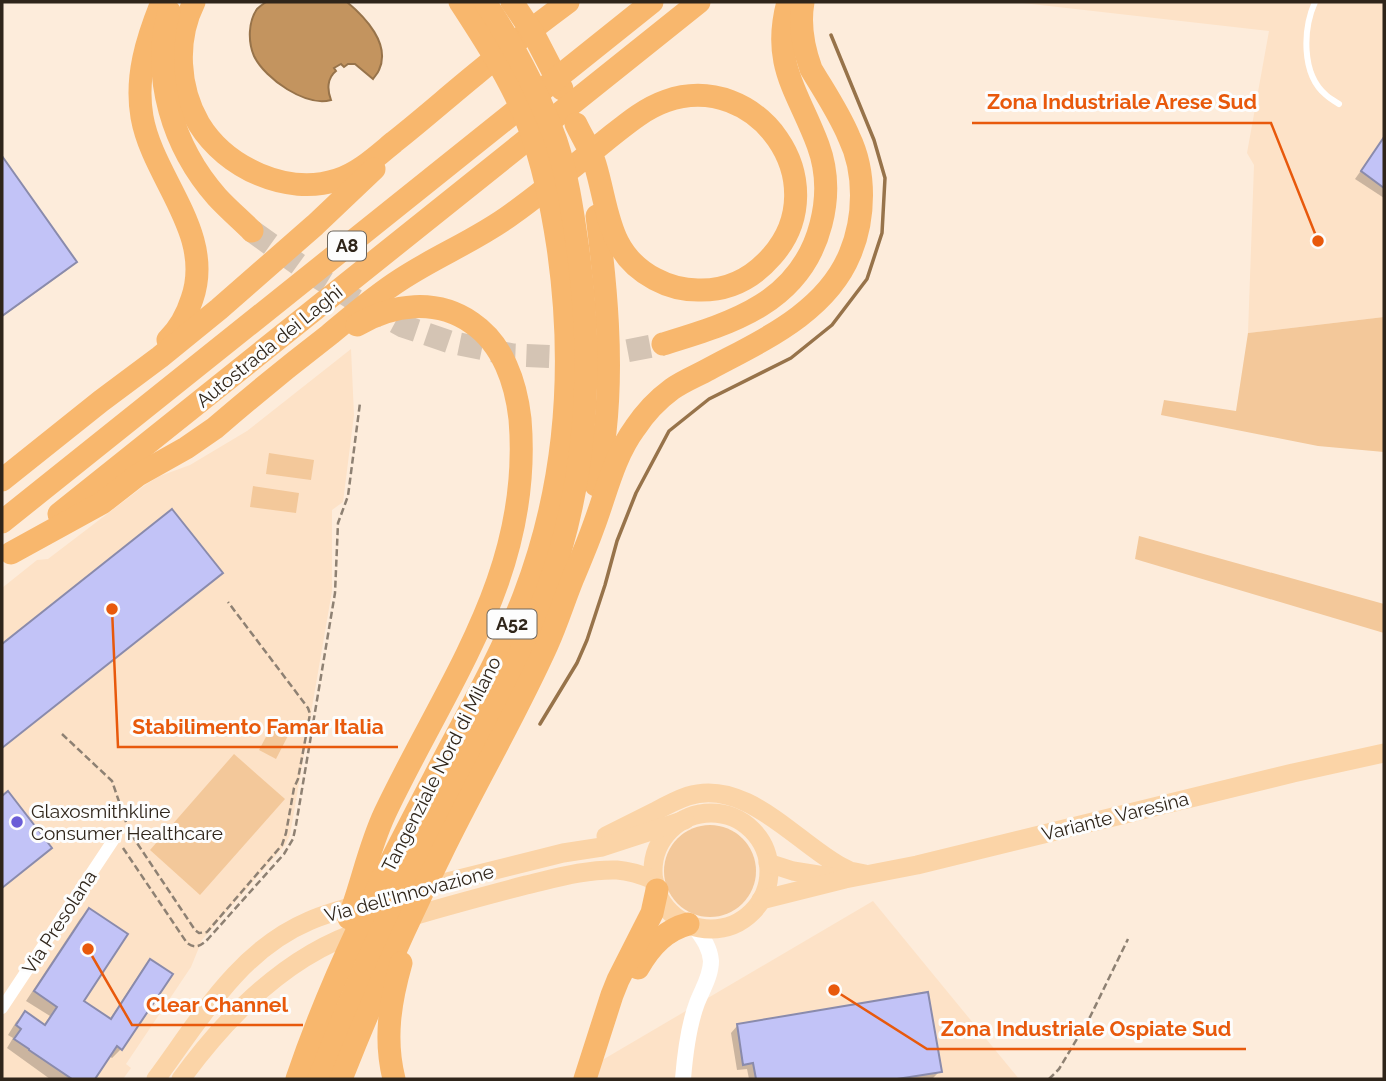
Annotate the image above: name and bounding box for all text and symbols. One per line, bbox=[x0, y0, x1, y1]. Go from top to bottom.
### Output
callout: Zona Industriale Arese Sud bbox=[972, 81, 1271, 123]
text: Zona Industriale Arese Sud bbox=[987, 89, 1257, 114]
road number: A8 bbox=[328, 232, 366, 260]
street label: Autostrada dei Laghi bbox=[192, 280, 346, 412]
road number: A52 bbox=[488, 610, 536, 638]
street label: Tangenziale Nord di Milano bbox=[377, 653, 505, 875]
callout: Stabilimento Famar Italia bbox=[118, 705, 398, 747]
text: Stabilimento Famar Italia bbox=[132, 714, 384, 739]
street label: Variante Varesina bbox=[1039, 787, 1191, 845]
place label: Glaxosmithkline Consumer Healthcare bbox=[31, 800, 223, 844]
marker: Glaxosmithkline Consumer Healthcare bbox=[9, 814, 25, 830]
street label: Via dell'Innovazione bbox=[322, 860, 496, 926]
street label: Via Presolana bbox=[17, 866, 101, 978]
callout: Clear Channel bbox=[132, 983, 303, 1025]
text: Clear Channel bbox=[146, 992, 288, 1017]
callout: Zona Industriale Ospiate Sud bbox=[927, 1007, 1246, 1049]
text: Zona Industriale Ospiate Sud bbox=[941, 1016, 1231, 1041]

